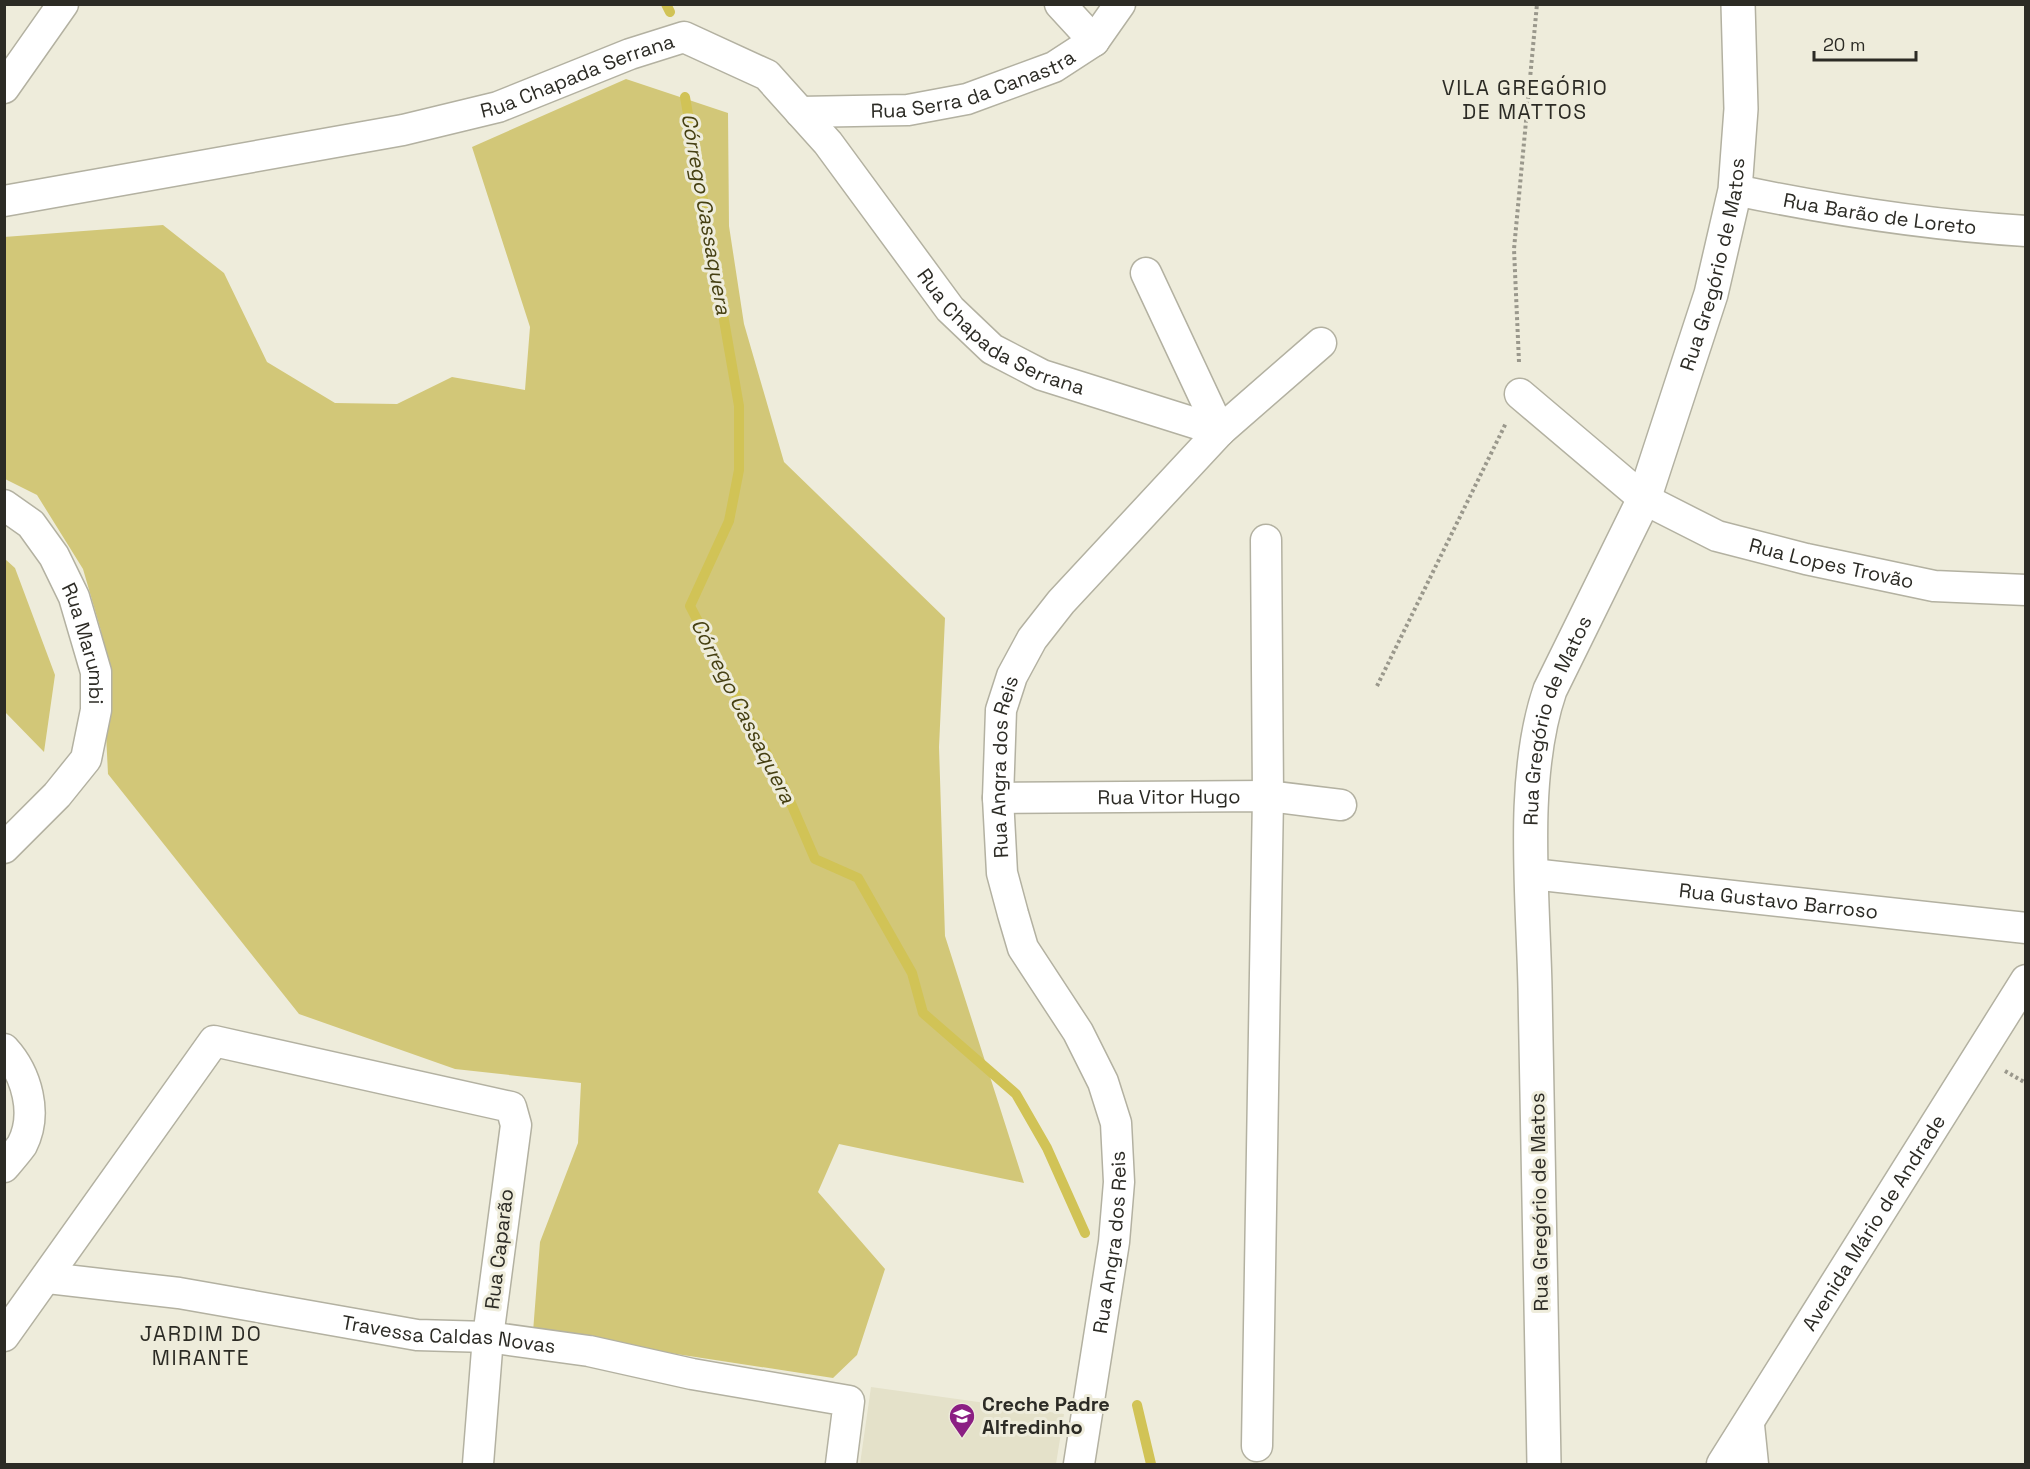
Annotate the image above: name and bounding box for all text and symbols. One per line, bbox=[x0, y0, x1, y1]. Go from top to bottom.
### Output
scale bar bbox=[1814, 24, 1916, 62]
street label: Rua Chapada Serrana bbox=[477, 28, 677, 124]
text: 20 m bbox=[1823, 33, 1866, 56]
street label: Rua Serra da Canastra bbox=[870, 44, 1080, 124]
district label: VILA GREGÓRIO DE MATTOS bbox=[1442, 74, 1608, 125]
water label: Córrego Cassaquera bbox=[675, 111, 738, 318]
street label: Rua Gregório de Matos bbox=[1674, 157, 1750, 374]
street label: Rua Barão de Loreto bbox=[1781, 187, 1978, 240]
street label: Rua Chapada Serrana bbox=[911, 263, 1088, 401]
street label: Rua Lopes Trovão bbox=[1746, 532, 1916, 594]
street label: Rua Marumbi bbox=[56, 578, 109, 704]
street label: Rua Gregório de Matos bbox=[1518, 611, 1598, 826]
water label: Córrego Cassaquera bbox=[685, 614, 802, 809]
street label: Rua Angra dos Reis bbox=[985, 672, 1024, 859]
street label: Rua Vitor Hugo bbox=[1097, 783, 1241, 810]
street label: Rua Gustavo Barroso bbox=[1678, 877, 1879, 925]
street label: Rua Gregório de Matos bbox=[1524, 1092, 1554, 1312]
street label: Avenida Mário de Andrade bbox=[1796, 1110, 1951, 1336]
street label: Rua Angra dos Reis bbox=[1087, 1150, 1132, 1335]
street label: Rua Caparão bbox=[479, 1187, 519, 1311]
street label: Travessa Caldas Novas bbox=[340, 1309, 557, 1359]
district label: JARDIM DO MIRANTE bbox=[140, 1320, 262, 1371]
place label: Creche Padre Alfredinho bbox=[982, 1391, 1110, 1440]
school or university icon: Creche Padre Alfredinho bbox=[947, 1401, 977, 1439]

